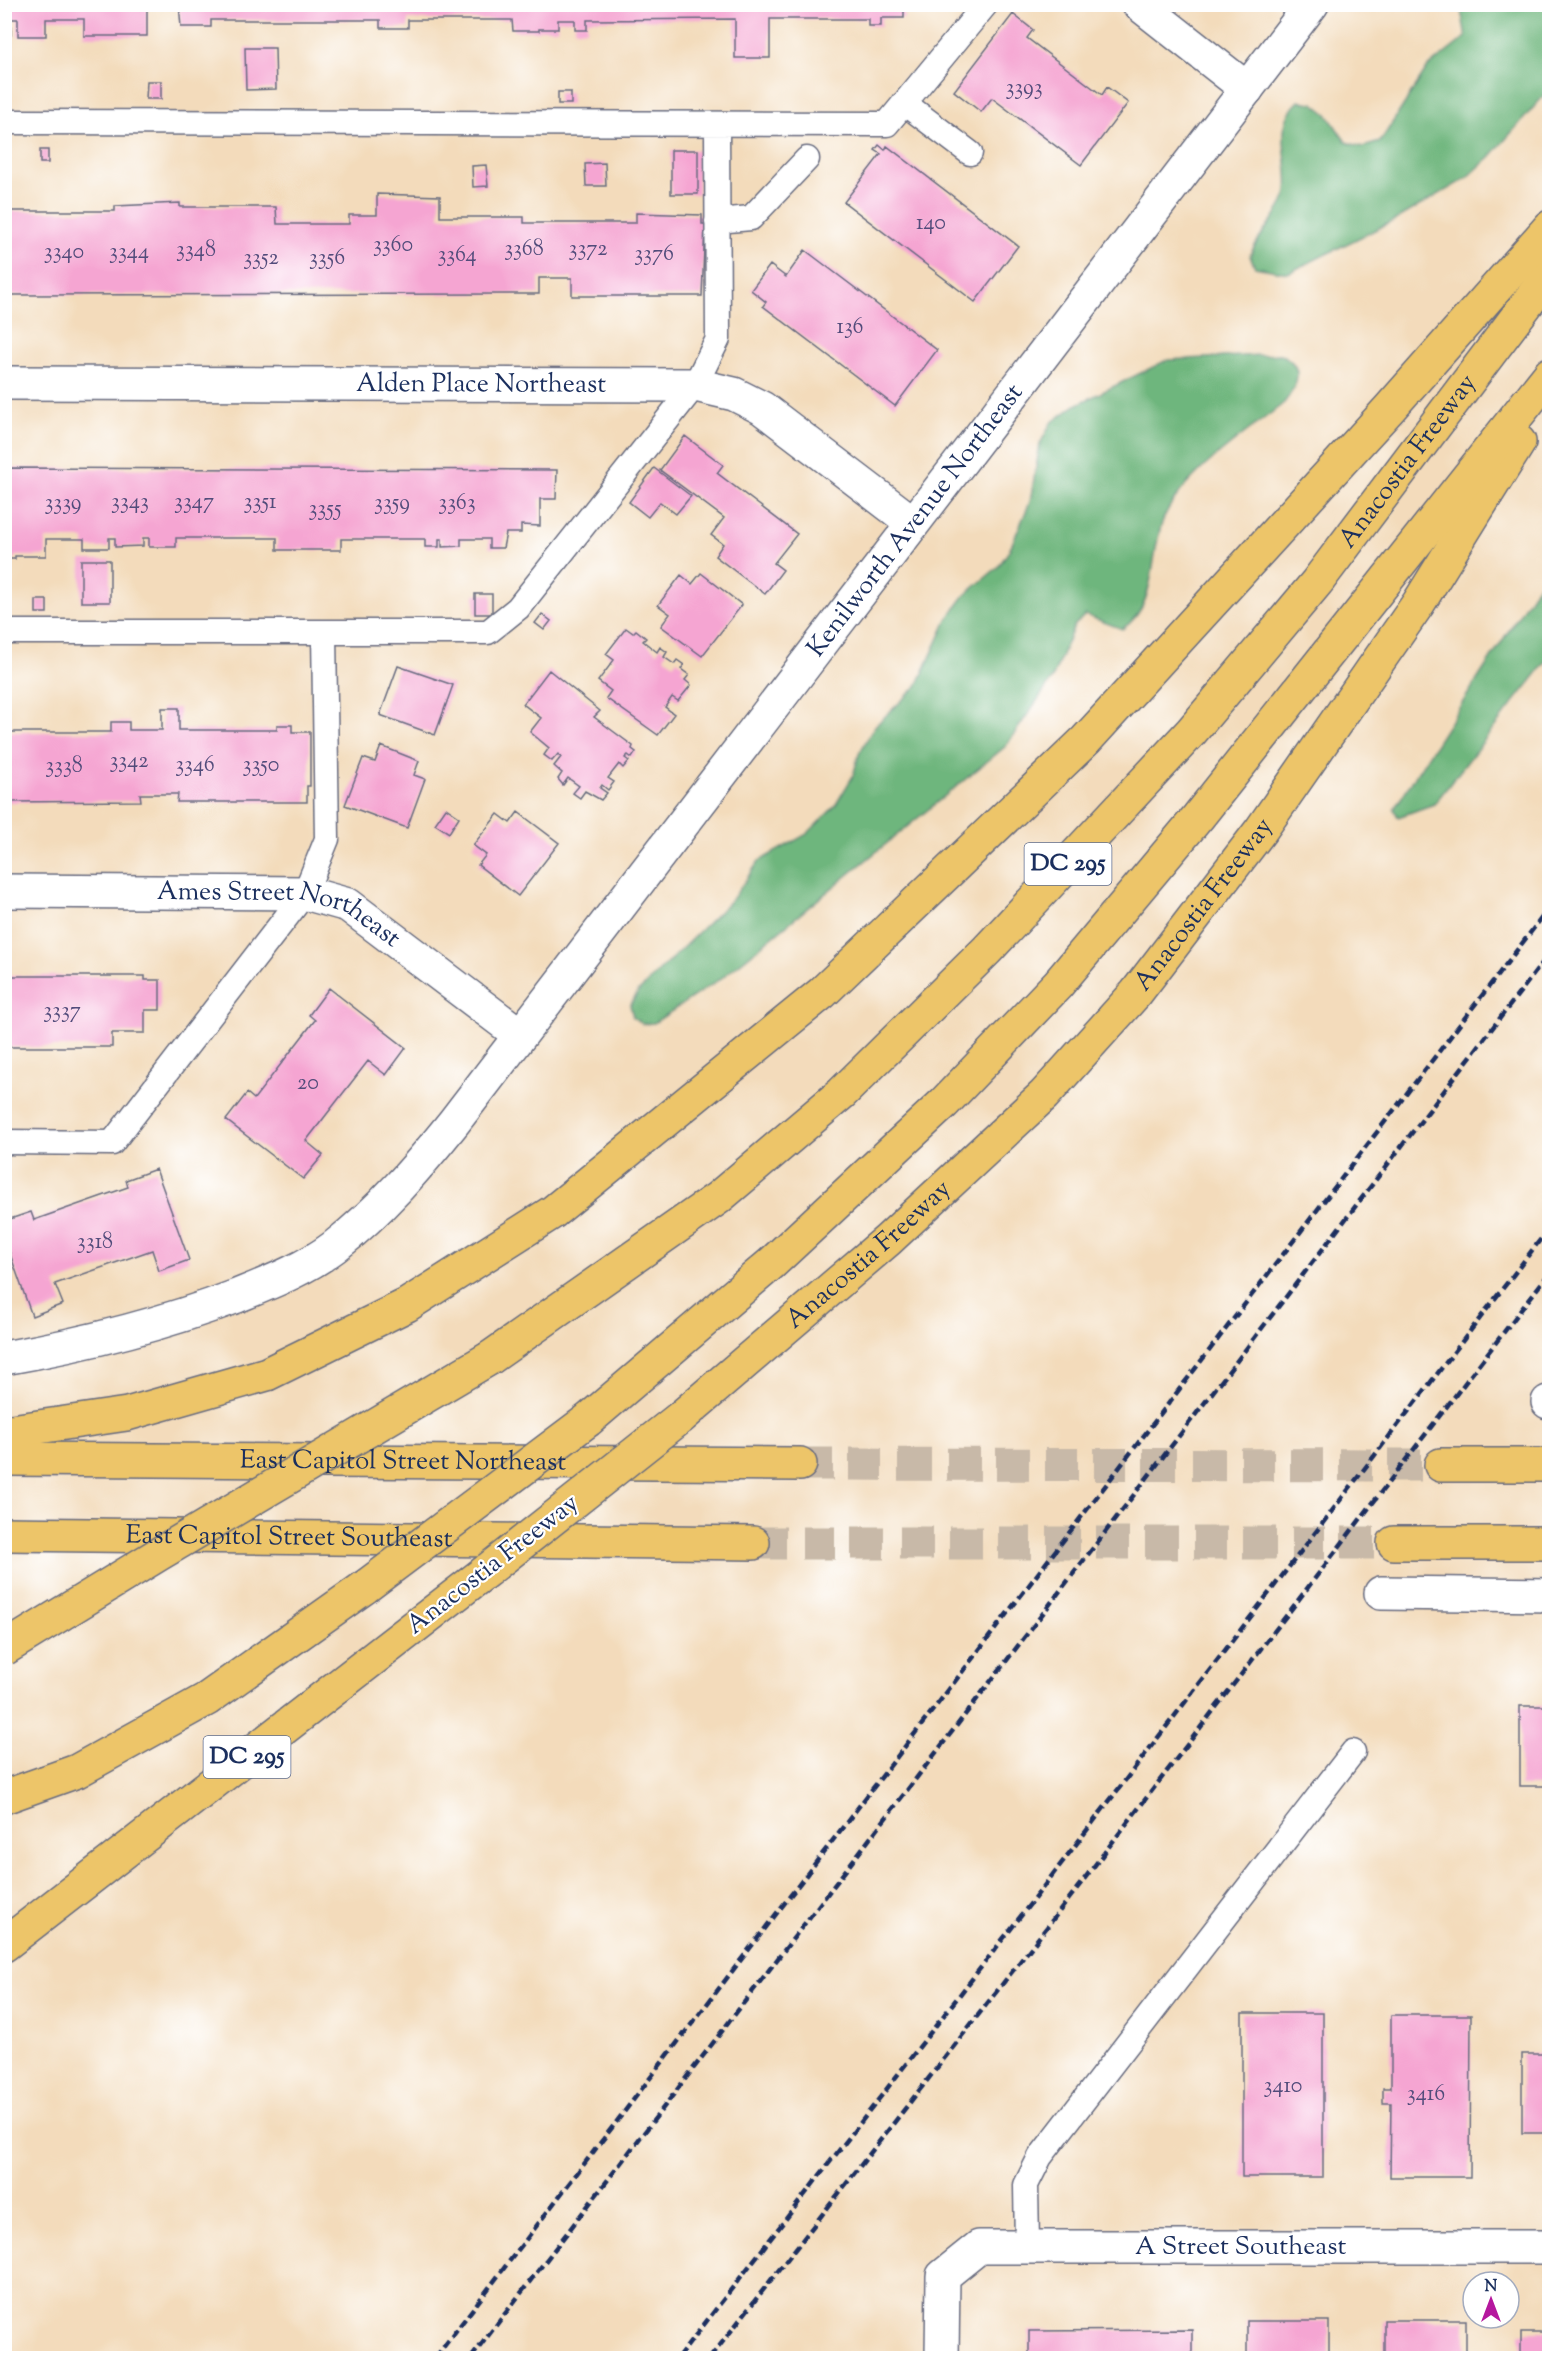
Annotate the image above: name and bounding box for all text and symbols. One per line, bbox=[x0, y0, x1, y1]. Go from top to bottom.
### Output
house number: 3393 bbox=[1005, 73, 1043, 105]
house number: 140 bbox=[916, 208, 946, 240]
house number: 3360 bbox=[373, 230, 413, 262]
house number: 3368 bbox=[504, 234, 544, 266]
house number: 3372 bbox=[569, 234, 607, 266]
house number: 3348 bbox=[176, 235, 216, 267]
house number: 3340 bbox=[44, 237, 84, 269]
house number: 3344 bbox=[109, 237, 149, 269]
house number: 3376 bbox=[634, 239, 674, 271]
house number: 3364 bbox=[437, 240, 477, 272]
house number: 3352 bbox=[243, 243, 279, 275]
house number: 3356 bbox=[309, 243, 345, 275]
house number: 136 bbox=[836, 312, 864, 344]
street label: Alden Place Northeast bbox=[356, 366, 606, 403]
street label: Anacostia Freeway bbox=[1330, 367, 1486, 556]
street label: Kenilworth Avenue Northeast bbox=[798, 376, 1032, 665]
house number: 3343 bbox=[111, 487, 149, 519]
house number: 3347 bbox=[174, 487, 214, 519]
house number: 3351 bbox=[244, 487, 277, 519]
house number: 3339 bbox=[44, 488, 82, 520]
house number: 3359 bbox=[374, 488, 410, 520]
house number: 3363 bbox=[438, 488, 476, 520]
house number: 3355 bbox=[308, 494, 342, 526]
house number: 3342 bbox=[109, 746, 149, 778]
house number: 3346 bbox=[175, 750, 215, 782]
house number: 3350 bbox=[243, 750, 279, 782]
house number: 3338 bbox=[45, 751, 83, 783]
street label: Anacostia Freeway bbox=[1125, 811, 1282, 999]
road number: DC 295 bbox=[1024, 843, 1112, 885]
street label: Ames Street Northeast bbox=[157, 874, 408, 957]
house number: 3337 bbox=[43, 996, 81, 1028]
house number: 20 bbox=[297, 1068, 319, 1100]
street label: Anacostia Freeway bbox=[778, 1172, 960, 1338]
house number: 3318 bbox=[77, 1227, 113, 1259]
street label: East Capitol Street Northeast bbox=[240, 1442, 566, 1481]
street label: Anacostia Freeway bbox=[399, 1486, 587, 1644]
street label: East Capitol Street Southeast bbox=[125, 1517, 453, 1558]
road number: DC 295 bbox=[204, 1736, 290, 1778]
house number: 3410 bbox=[1264, 2071, 1302, 2103]
house number: 3416 bbox=[1407, 2079, 1445, 2111]
street label: A Street Southeast bbox=[1135, 2229, 1347, 2266]
north arrow bbox=[1461, 2270, 1521, 2330]
text: N bbox=[1485, 2276, 1498, 2299]

